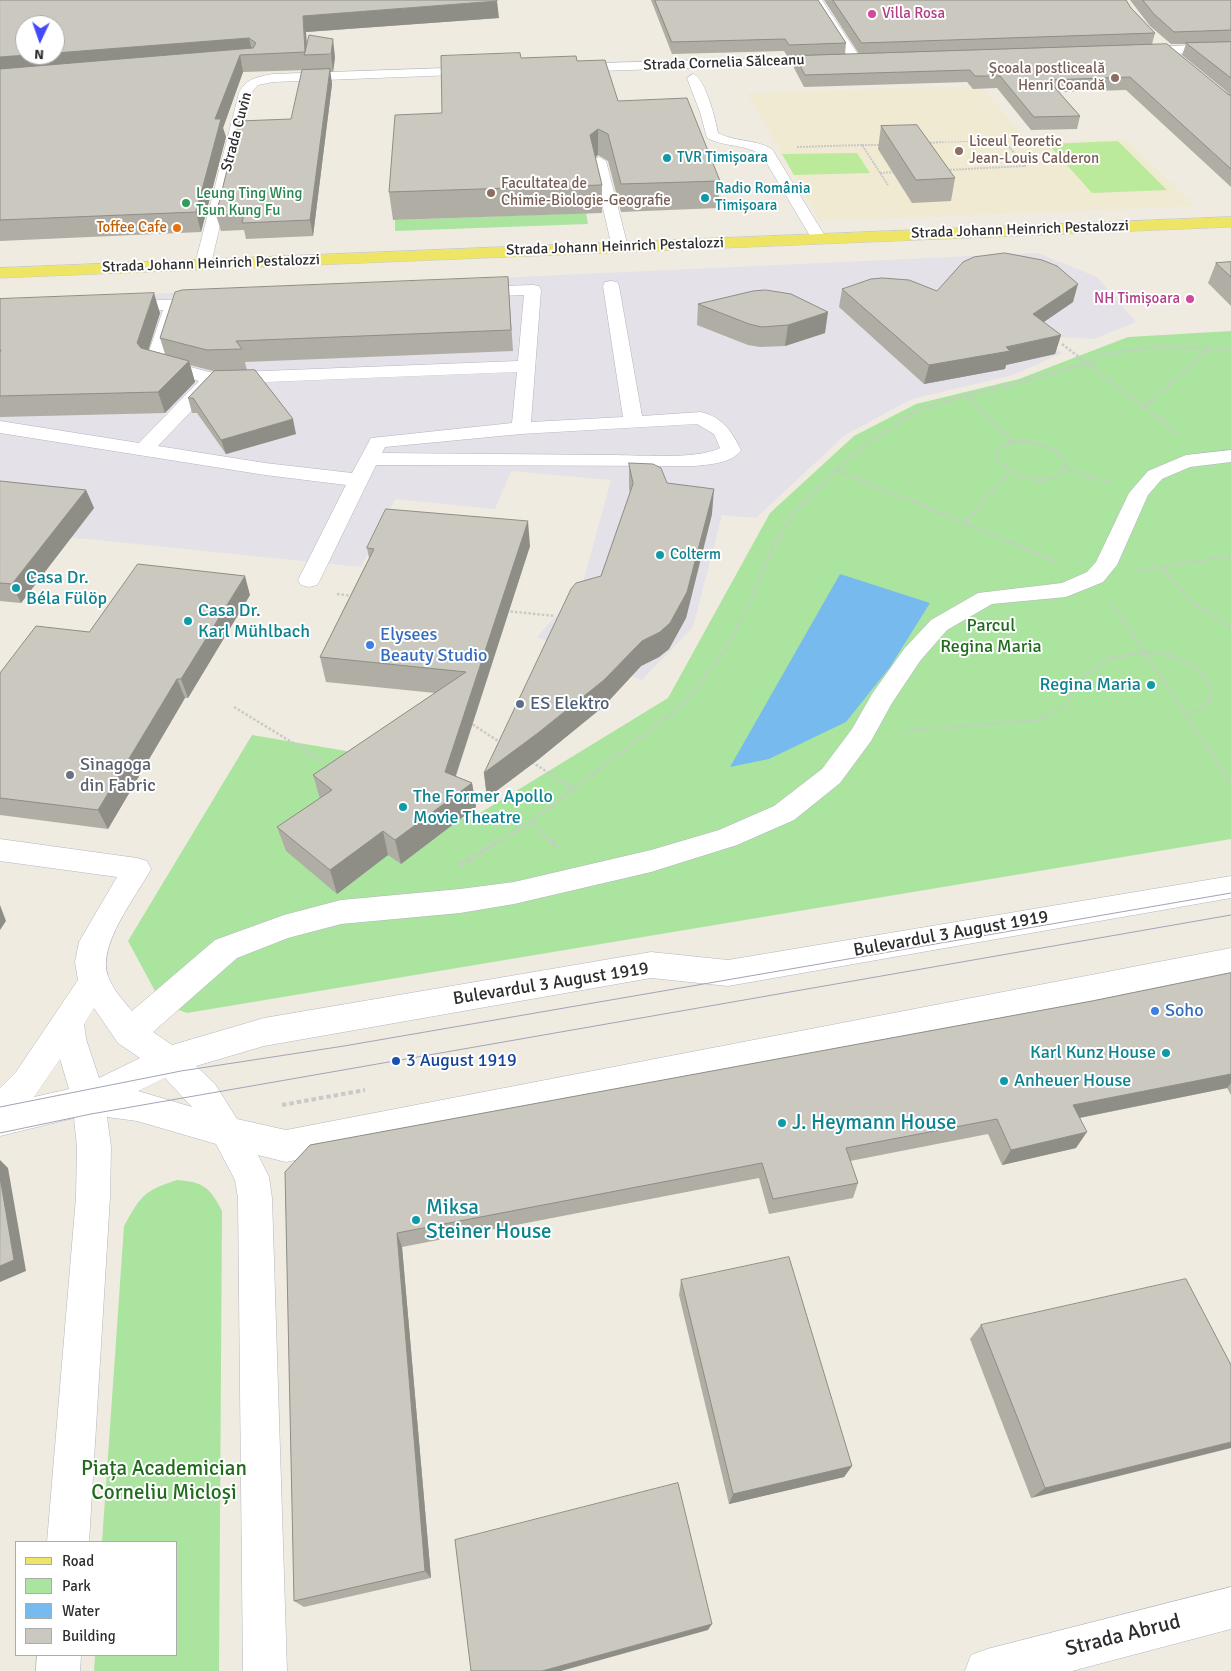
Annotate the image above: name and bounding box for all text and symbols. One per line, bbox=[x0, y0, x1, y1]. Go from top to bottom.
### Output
place label: Villa Rosa bbox=[882, 5, 945, 23]
marker: Villa Rosa bbox=[866, 8, 878, 20]
north arrow bbox=[15, 15, 65, 65]
text: N bbox=[34, 46, 45, 63]
street label: Strada Cornelia Sălceanu bbox=[643, 51, 805, 75]
place label: Școala postliceală Henri Coandă bbox=[989, 60, 1105, 95]
marker: Școala postliceală Henri Coandă bbox=[1109, 72, 1121, 84]
street label: Strada Cuvin bbox=[218, 90, 256, 174]
place label: Liceul Teoretic Jean-Louis Calderon bbox=[969, 133, 1099, 168]
marker: Liceul Teoretic Jean-Louis Calderon bbox=[953, 145, 965, 157]
place label: TVR Timișoara bbox=[677, 149, 768, 167]
marker: TVR Timișoara bbox=[661, 152, 673, 164]
place label: Facultatea de Chimie-Biologie-Geografie bbox=[501, 175, 671, 210]
place label: Radio România Timișoara bbox=[715, 180, 811, 215]
place label: Leung Ting Wing Tsun Kung Fu bbox=[196, 185, 302, 220]
marker: Facultatea de Chimie-Biologie-Geografie bbox=[485, 187, 497, 199]
marker: Radio România Timișoara bbox=[699, 192, 711, 204]
marker: Leung Ting Wing Tsun Kung Fu bbox=[180, 197, 192, 209]
street label: Strada Johann Heinrich Pestalozzi bbox=[911, 217, 1129, 243]
place label: Toffee Cafe bbox=[96, 219, 167, 237]
marker: Toffee Cafe bbox=[171, 222, 183, 234]
street label: Strada Johann Heinrich Pestalozzi bbox=[506, 234, 724, 260]
street label: Strada Johann Heinrich Pestalozzi bbox=[102, 251, 320, 277]
place label: NH Timișoara bbox=[1094, 290, 1180, 308]
marker: NH Timișoara bbox=[1184, 293, 1196, 305]
place label: Colterm bbox=[670, 546, 721, 564]
marker: Colterm bbox=[654, 549, 666, 561]
place label: Casa Dr. Béla Fülöp bbox=[26, 567, 107, 610]
marker: Casa Dr. Béla Fülöp bbox=[10, 582, 22, 594]
place label: Casa Dr. Karl Mühlbach bbox=[198, 600, 310, 642]
marker: Casa Dr. Karl Mühlbach bbox=[182, 615, 194, 627]
park label: Parcul Regina Maria bbox=[940, 615, 1042, 658]
place label: Elysees Beauty Studio bbox=[380, 624, 487, 666]
marker: Elysees Beauty Studio bbox=[364, 639, 376, 651]
place label: Regina Maria bbox=[1040, 674, 1141, 696]
marker: Regina Maria bbox=[1145, 679, 1157, 691]
place label: ES Elektro bbox=[530, 693, 609, 715]
marker: ES Elektro bbox=[514, 698, 526, 710]
place label: Sinagoga din Fabric bbox=[80, 754, 156, 796]
marker: Sinagoga din Fabric bbox=[64, 769, 76, 781]
place label: The Former Apollo Movie Theatre bbox=[413, 786, 553, 829]
marker: The Former Apollo Movie Theatre bbox=[397, 801, 409, 813]
street label: Bulevardul 3 August 1919 bbox=[852, 906, 1050, 962]
street label: Bulevardul 3 August 1919 bbox=[452, 958, 650, 1010]
place label: Soho bbox=[1165, 1000, 1204, 1022]
marker: Soho bbox=[1149, 1005, 1161, 1017]
place label: Karl Kunz House bbox=[1030, 1042, 1156, 1064]
marker: Karl Kunz House bbox=[1160, 1047, 1172, 1059]
place label: 3 August 1919 bbox=[406, 1050, 517, 1072]
marker: 3 August 1919 bbox=[390, 1055, 402, 1067]
place label: Anheuer House bbox=[1014, 1070, 1131, 1092]
marker: Anheuer House bbox=[998, 1075, 1010, 1087]
place label: J. Heymann House bbox=[792, 1110, 956, 1136]
marker: J. Heymann House bbox=[776, 1117, 788, 1129]
place label: Miksa Steiner House bbox=[426, 1195, 552, 1245]
marker: Miksa Steiner House bbox=[410, 1214, 422, 1226]
park label: Piața Academician Corneliu Micloși bbox=[81, 1456, 247, 1506]
legend bbox=[15, 1541, 178, 1656]
text: Road bbox=[62, 1552, 94, 1570]
text: Park bbox=[62, 1577, 91, 1595]
text: Water bbox=[62, 1602, 100, 1620]
street label: Strada Abrud bbox=[1063, 1610, 1183, 1662]
text: Building bbox=[62, 1627, 116, 1645]

